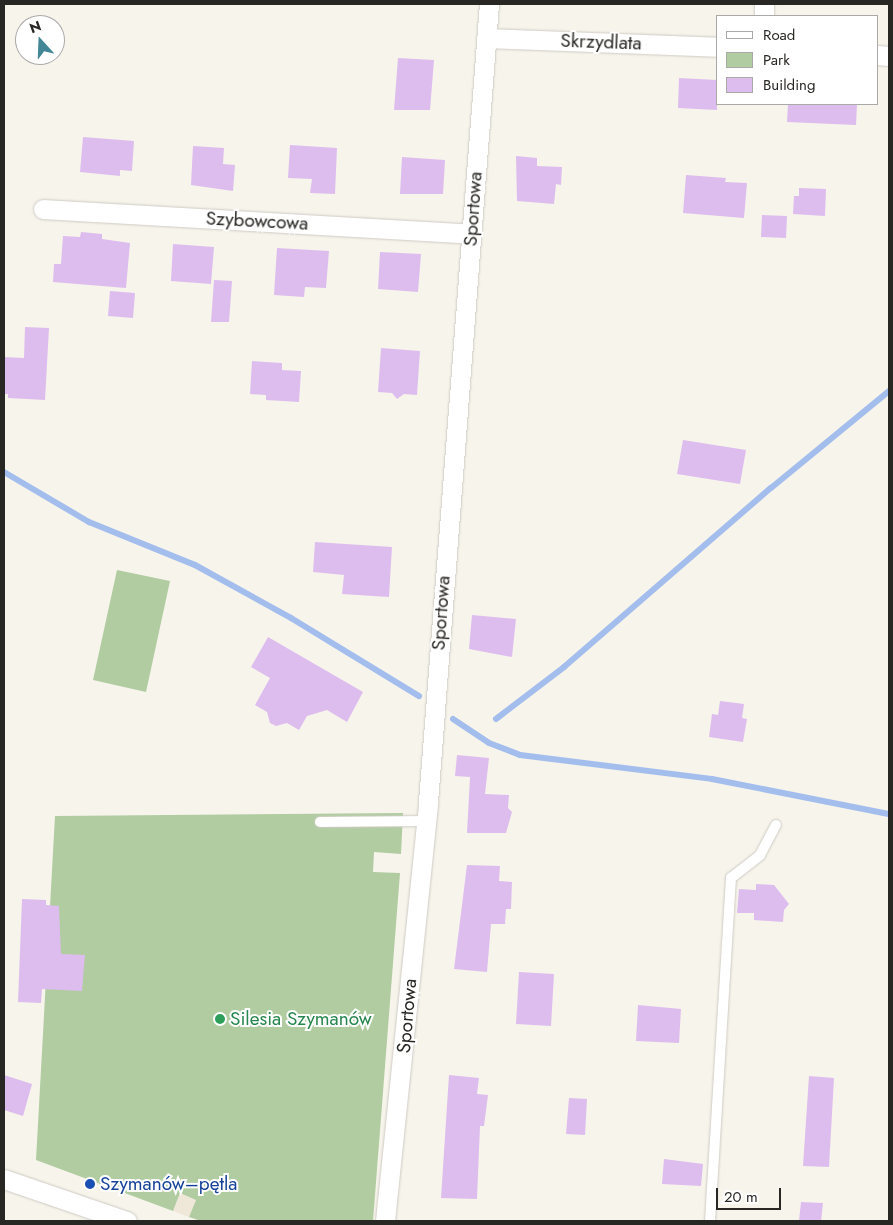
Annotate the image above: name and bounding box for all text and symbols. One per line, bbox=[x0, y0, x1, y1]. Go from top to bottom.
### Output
north arrow bbox=[15, 15, 65, 65]
legend bbox=[716, 15, 878, 105]
text: N bbox=[27, 16, 44, 38]
text: Road bbox=[763, 24, 795, 46]
street label: Skrzydlata bbox=[560, 29, 642, 55]
text: Park bbox=[763, 49, 790, 71]
text: Building bbox=[763, 74, 815, 96]
street label: Sportowa bbox=[459, 171, 487, 247]
street label: Szybowcowa bbox=[205, 207, 309, 235]
street label: Sportowa bbox=[427, 575, 455, 651]
street label: Sportowa bbox=[392, 978, 422, 1054]
place label: Silesia Szymanów bbox=[230, 1008, 372, 1030]
marker: Silesia Szymanów bbox=[214, 1013, 226, 1025]
place label: Szymanów–pętla bbox=[100, 1173, 237, 1195]
marker: Szymanów–pętla bbox=[84, 1178, 96, 1190]
scale bar bbox=[718, 1178, 783, 1210]
text: 20 m bbox=[724, 1186, 758, 1208]

